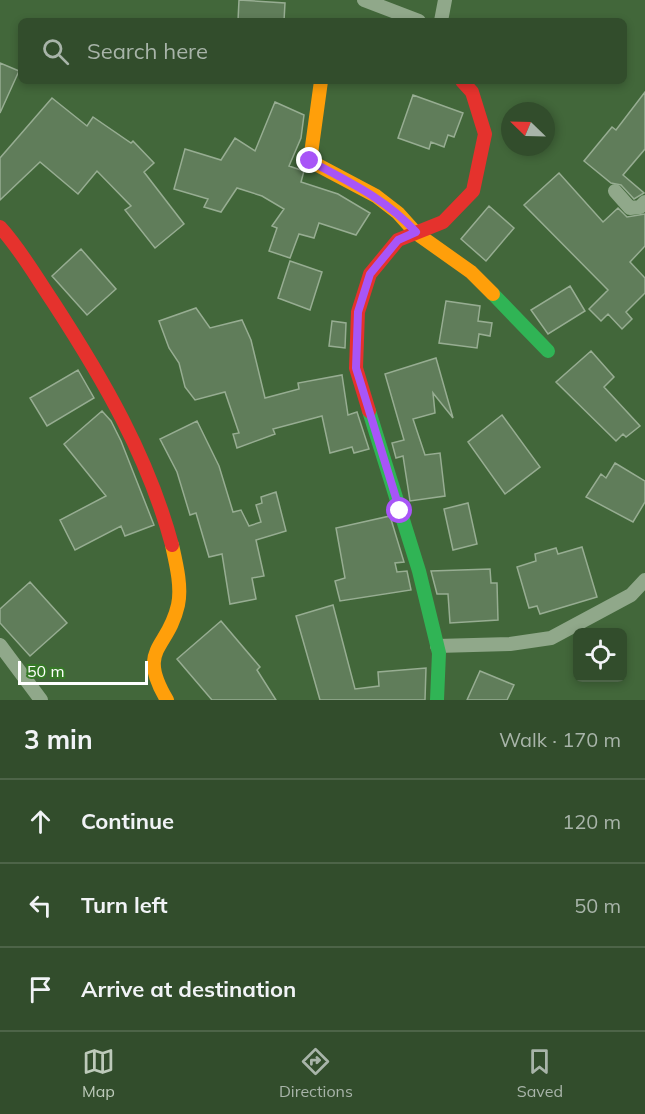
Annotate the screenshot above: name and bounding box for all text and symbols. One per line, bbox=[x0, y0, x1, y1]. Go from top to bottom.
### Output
search box bbox=[18, 18, 627, 84]
icon: search bbox=[39, 35, 72, 68]
text: Search here bbox=[87, 37, 208, 65]
north arrow bbox=[501, 102, 555, 156]
route end bbox=[296, 147, 322, 173]
route start bbox=[386, 497, 412, 523]
map controls bbox=[573, 628, 627, 682]
button: locate bbox=[573, 628, 627, 682]
scale bar bbox=[18, 658, 148, 686]
text: 50 m bbox=[27, 661, 64, 681]
text: 3 min bbox=[24, 723, 93, 756]
text: Walk · 170 m bbox=[499, 727, 621, 752]
icon: ahead bbox=[24, 805, 57, 838]
text: Continue bbox=[81, 807, 174, 835]
text: 120 m bbox=[562, 809, 621, 834]
icon: left bbox=[24, 889, 57, 922]
text: Turn left bbox=[81, 891, 168, 919]
text: 50 m bbox=[574, 893, 621, 918]
icon: arrive bbox=[24, 973, 57, 1006]
text: Arrive at destination bbox=[81, 975, 296, 1003]
tab: Map bbox=[82, 1045, 115, 1101]
tab: Directions bbox=[279, 1045, 353, 1101]
tab: Saved bbox=[517, 1045, 563, 1101]

